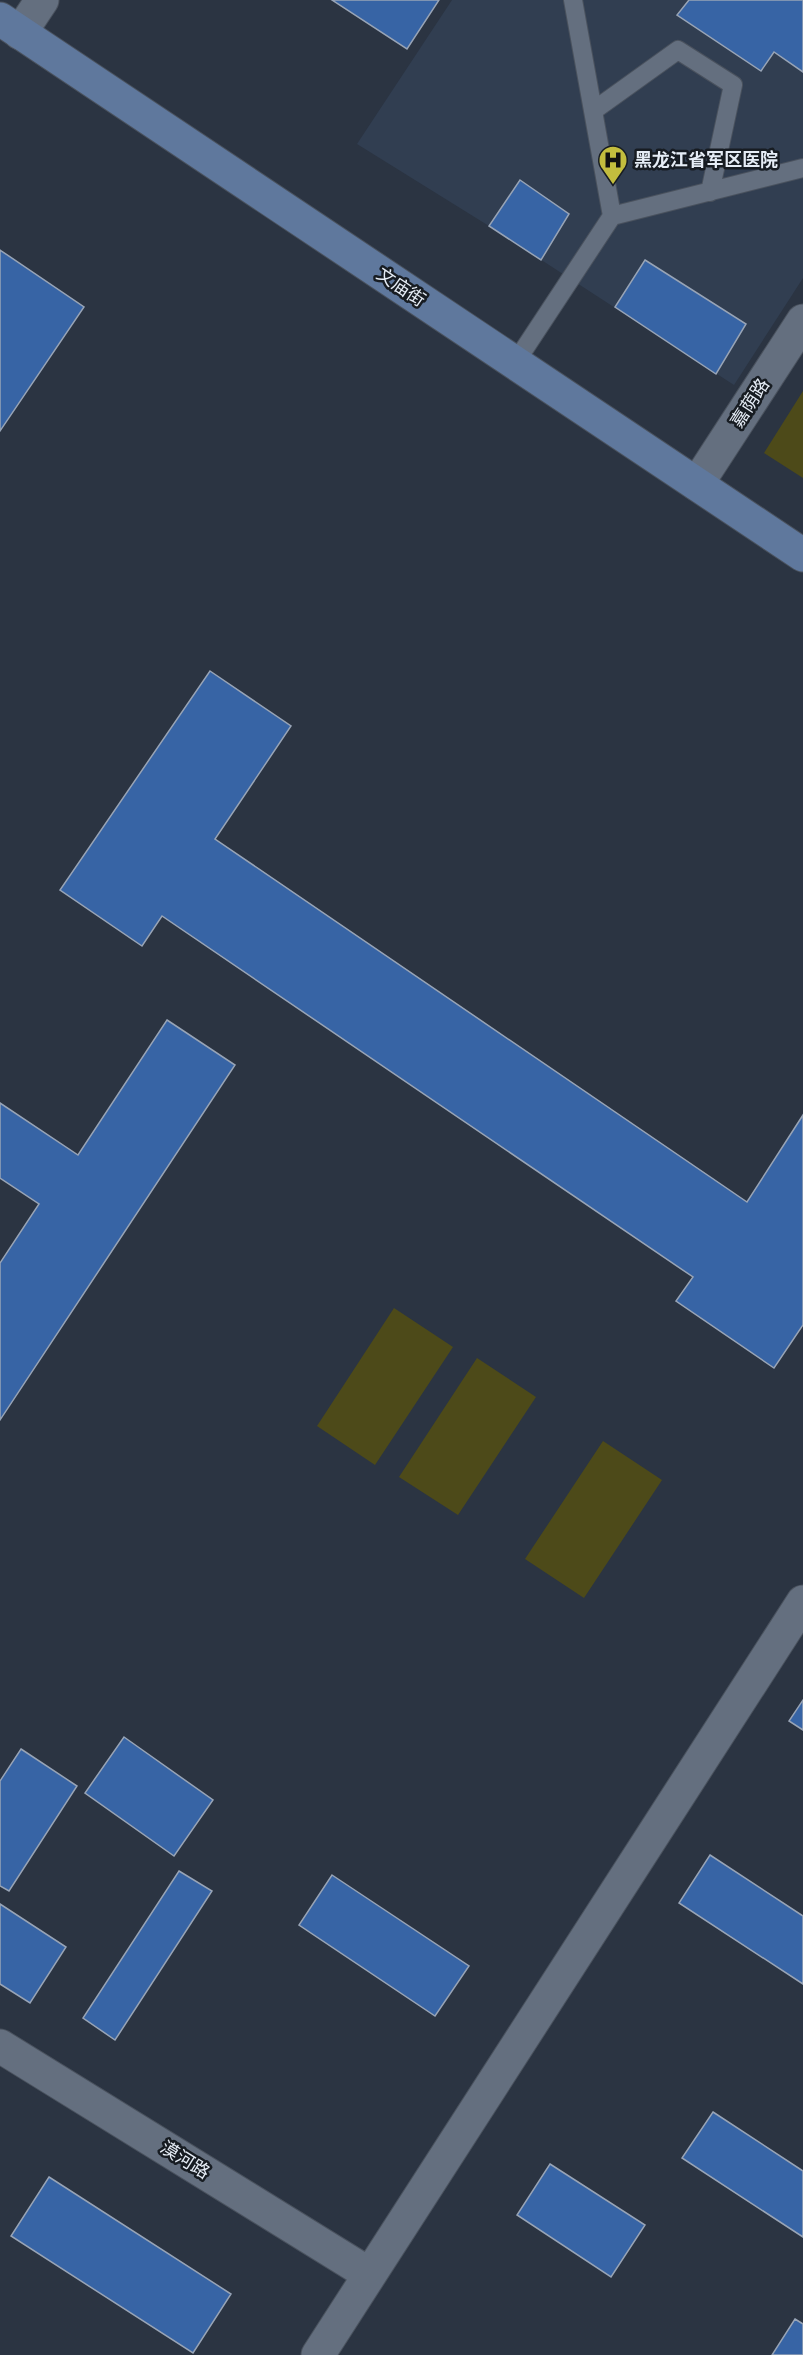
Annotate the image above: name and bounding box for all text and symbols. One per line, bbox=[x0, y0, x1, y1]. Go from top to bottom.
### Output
hospital icon: 黑龙江省军区医院 bbox=[597, 144, 629, 186]
place label: 黑龙江省军区医院 bbox=[634, 149, 778, 169]
street label: 文庙街 bbox=[374, 263, 430, 310]
street label: 嘉荫路 bbox=[726, 374, 772, 431]
street label: 漠河路 bbox=[157, 2136, 214, 2182]

